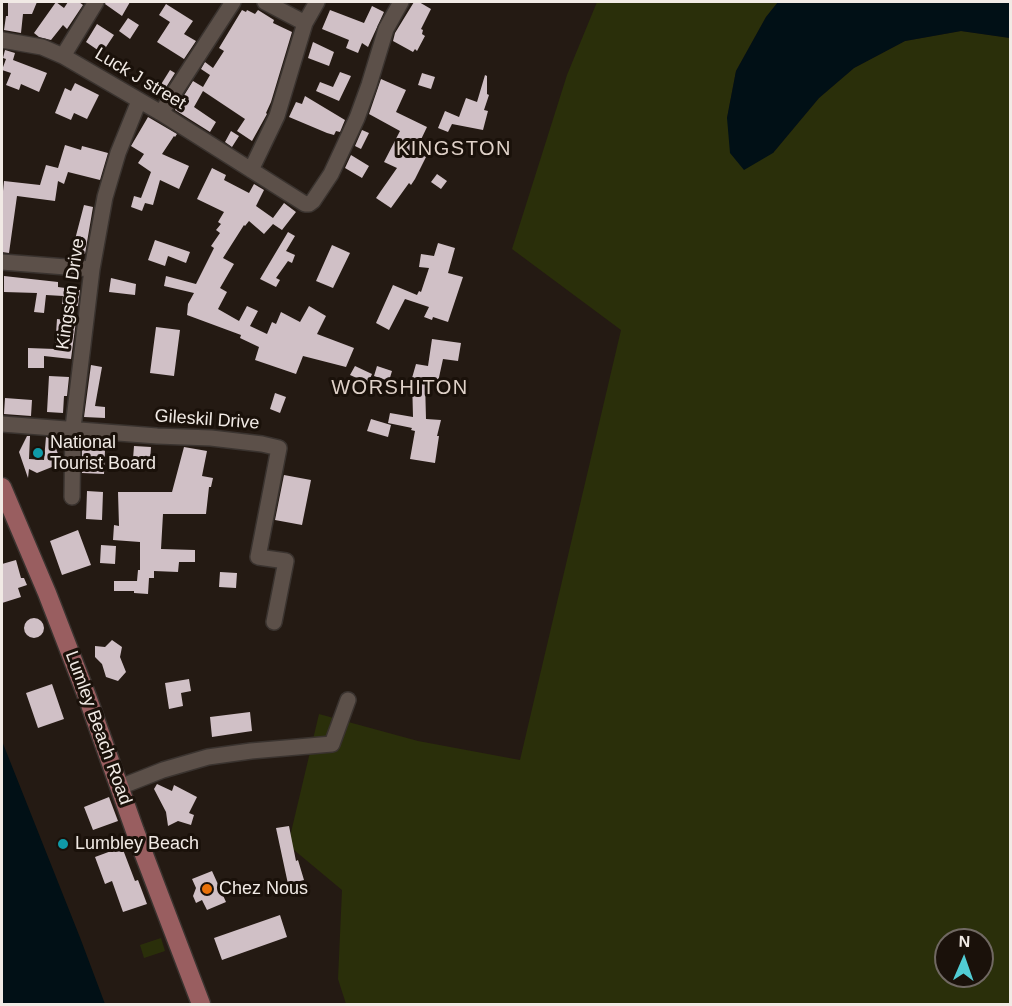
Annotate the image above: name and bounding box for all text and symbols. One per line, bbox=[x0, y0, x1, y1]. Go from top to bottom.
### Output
street label: Luck J street bbox=[91, 43, 189, 115]
district label: KINGSTON bbox=[396, 137, 512, 161]
street label: Kingson Drive bbox=[53, 237, 89, 351]
district label: WORSHITON bbox=[331, 376, 469, 400]
street label: Gileskil Drive bbox=[154, 406, 260, 434]
place label: National Tourist Board bbox=[50, 432, 156, 474]
marker: National Tourist Board bbox=[31, 446, 45, 460]
street label: Lumley Beach Road bbox=[60, 648, 136, 808]
place label: Lumbley Beach bbox=[75, 833, 199, 855]
marker: Lumbley Beach bbox=[56, 837, 70, 851]
place label: Chez Nous bbox=[219, 878, 308, 900]
marker: Chez Nous bbox=[200, 882, 214, 896]
north arrow bbox=[934, 928, 994, 988]
text: N bbox=[959, 933, 971, 950]

